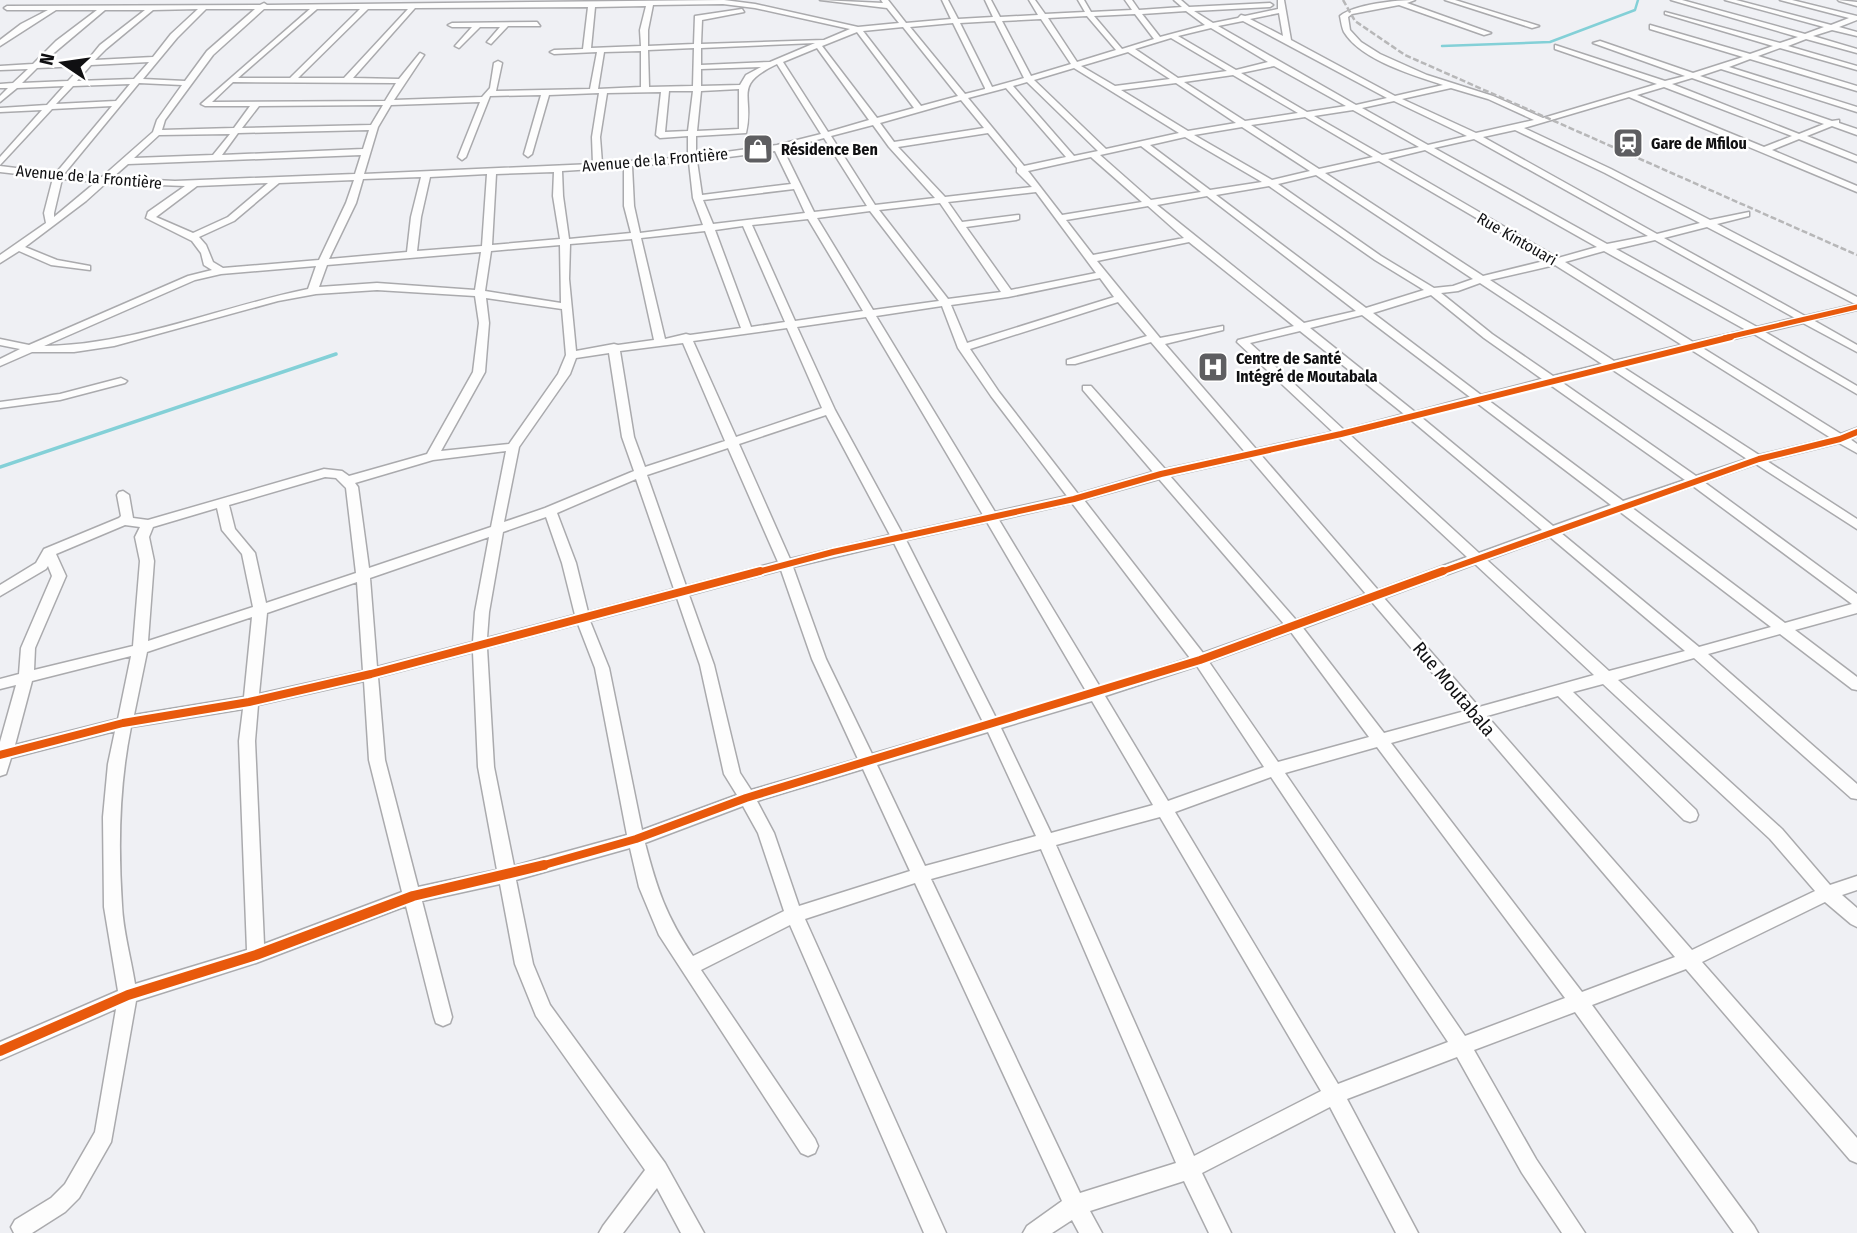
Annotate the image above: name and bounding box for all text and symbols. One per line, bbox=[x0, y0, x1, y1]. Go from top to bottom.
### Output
north arrow bbox=[28, 28, 98, 98]
text: N bbox=[34, 51, 59, 67]
station icon: Gare de Mfilou bbox=[1611, 126, 1645, 160]
shop icon: Résidence Ben bbox=[741, 132, 775, 166]
place label: Gare de Mfilou bbox=[1651, 134, 1747, 153]
place label: Résidence Ben bbox=[781, 140, 878, 159]
street label: Avenue de la Frontière bbox=[581, 144, 729, 176]
street label: Avenue de la Frontière bbox=[15, 161, 163, 193]
street label: Rue Kintouari bbox=[1474, 209, 1560, 269]
place label: Centre de Santé Intégré de Moutabala bbox=[1236, 349, 1378, 386]
hospital icon: Centre de Santé Intégré de Moutabala bbox=[1196, 350, 1230, 384]
street label: Rue Moutabala bbox=[1408, 637, 1500, 741]

